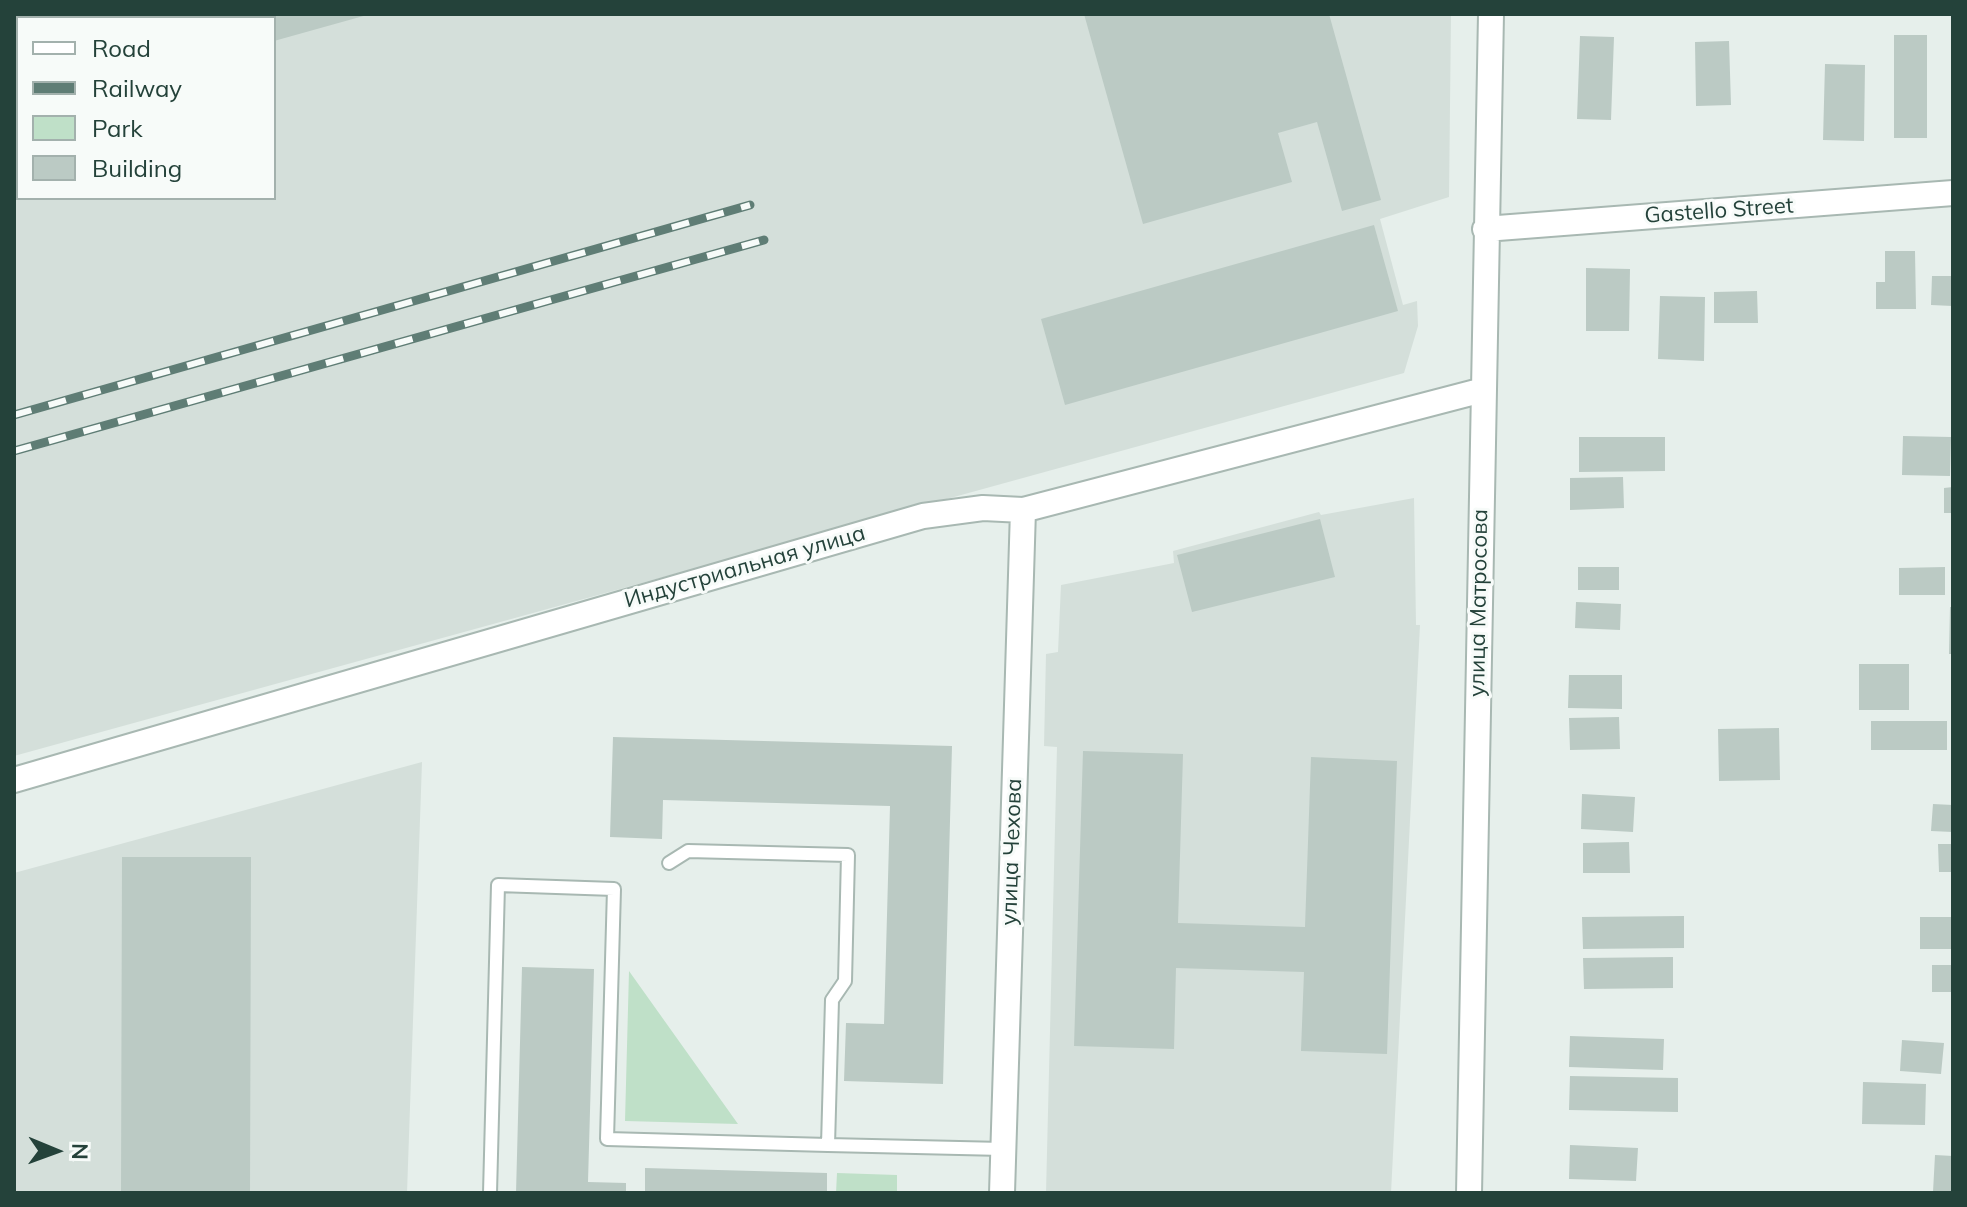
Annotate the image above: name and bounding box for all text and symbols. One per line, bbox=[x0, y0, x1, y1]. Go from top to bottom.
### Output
legend bbox=[16, 16, 276, 200]
text: Road bbox=[92, 33, 151, 63]
text: Railway bbox=[92, 73, 182, 103]
text: Park bbox=[92, 113, 143, 143]
text: Building bbox=[92, 153, 182, 183]
street label: Gastello Street bbox=[1644, 193, 1794, 229]
street label: улица Матросова bbox=[1464, 509, 1494, 697]
street label: Индустриальная улица bbox=[622, 520, 868, 614]
street label: улица Чехова bbox=[996, 778, 1028, 926]
north arrow bbox=[16, 1111, 96, 1191]
text: N bbox=[66, 1143, 94, 1160]

